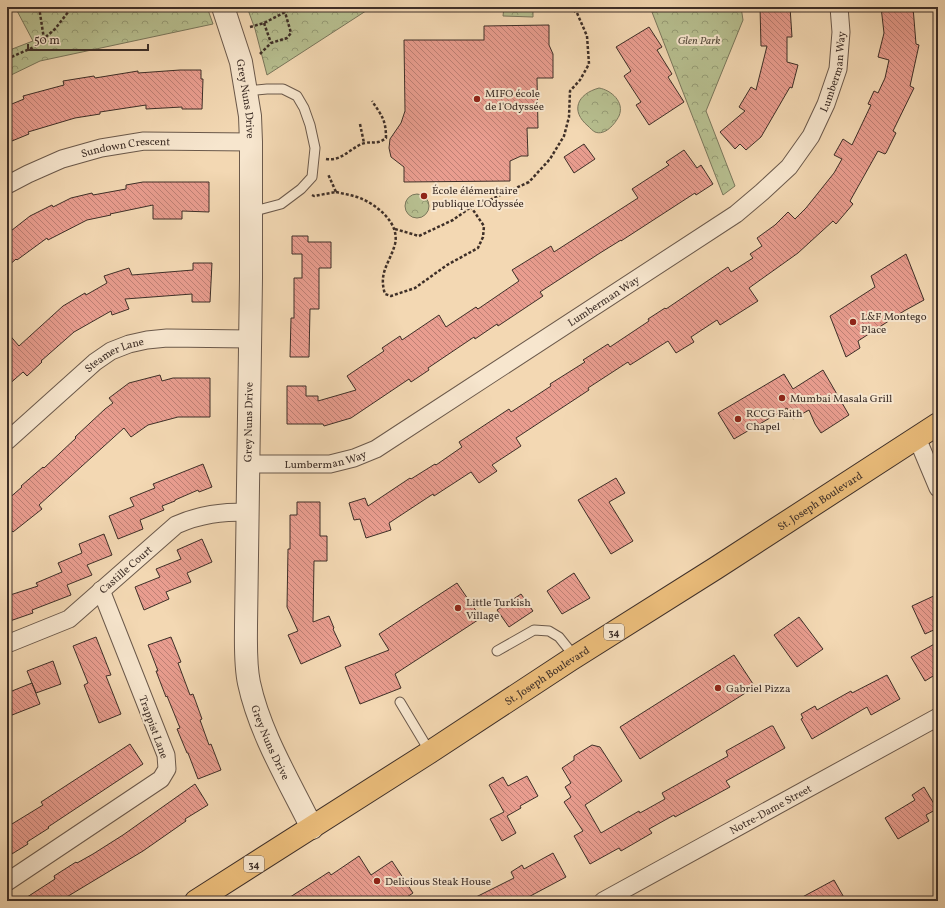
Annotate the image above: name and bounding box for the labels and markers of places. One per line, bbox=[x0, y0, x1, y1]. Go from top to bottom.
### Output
place label: MIFO école de l'Odyssée bbox=[485, 87, 544, 115]
marker: MIFO école de l'Odyssée bbox=[472, 94, 482, 104]
place label: École élémentaire publique L'Odyssée bbox=[432, 184, 524, 212]
marker: École élémentaire publique L'Odyssée bbox=[419, 191, 429, 201]
place label: L&F Montego Place bbox=[861, 310, 927, 338]
marker: L&F Montego Place bbox=[848, 317, 858, 327]
place label: Mumbai Masala Grill bbox=[790, 392, 892, 407]
marker: Mumbai Masala Grill bbox=[777, 393, 787, 403]
place label: RCCG Faith Chapel bbox=[746, 407, 803, 435]
marker: RCCG Faith Chapel bbox=[733, 414, 743, 424]
place label: Little Turkish Village bbox=[466, 596, 531, 624]
marker: Little Turkish Village bbox=[453, 603, 463, 613]
place label: Gabriel Pizza bbox=[726, 682, 791, 697]
marker: Gabriel Pizza bbox=[713, 683, 723, 693]
place label: Delicious Steak House bbox=[385, 875, 491, 890]
marker: Delicious Steak House bbox=[372, 876, 382, 886]

